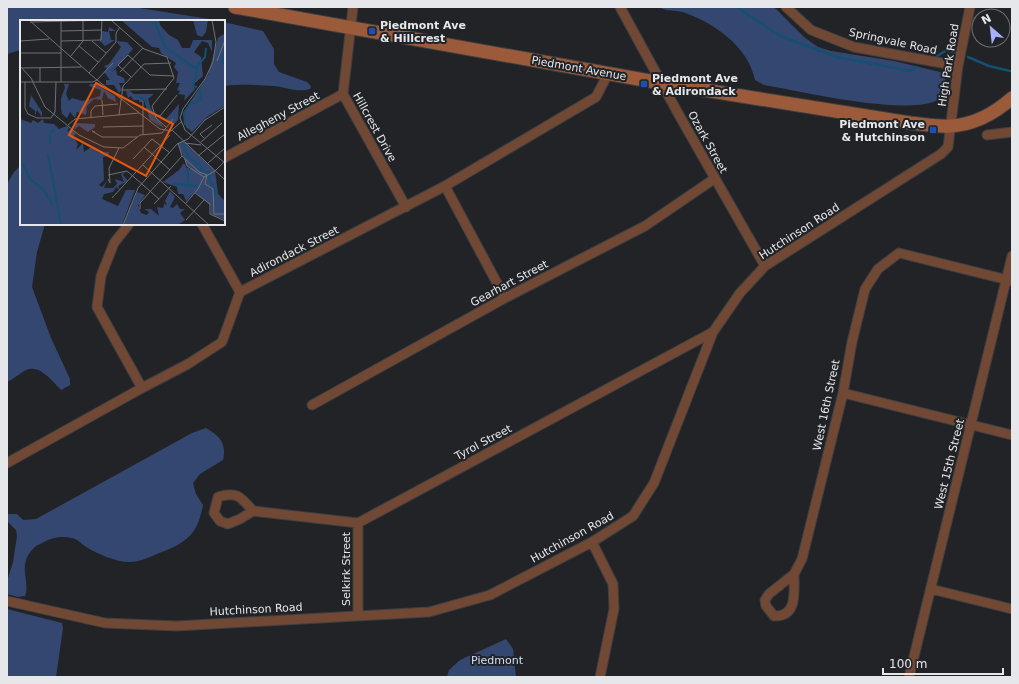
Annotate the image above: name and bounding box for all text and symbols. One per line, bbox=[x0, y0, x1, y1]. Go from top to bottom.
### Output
north arrow bbox=[971, 8, 1011, 48]
text: N bbox=[979, 12, 994, 28]
place label: Piedmont Ave & Hillcrest bbox=[380, 19, 466, 45]
inset map bbox=[20, 20, 225, 225]
street label: High Park Road bbox=[936, 23, 961, 107]
marker: Piedmont Ave & Hillcrest bbox=[367, 26, 377, 36]
street label: Springvale Road bbox=[848, 26, 938, 57]
street label: Piedmont Avenue bbox=[530, 54, 628, 83]
place label: Piedmont Ave & Adirondack bbox=[652, 72, 738, 98]
marker: Piedmont Ave & Adirondack bbox=[639, 79, 649, 89]
street label: Allegheny Street bbox=[235, 89, 322, 144]
street label: Hillcrest Drive bbox=[350, 90, 399, 164]
street label: Ozark Street bbox=[685, 109, 730, 176]
place label: Piedmont Ave & Hutchinson bbox=[839, 118, 925, 144]
marker: Piedmont Ave & Hutchinson bbox=[928, 125, 938, 135]
street label: Hutchinson Road bbox=[757, 201, 842, 262]
street label: Adirondack Street bbox=[247, 223, 342, 280]
street label: Gearhart Street bbox=[468, 257, 551, 309]
street label: West 16th Street bbox=[810, 358, 843, 452]
street label: West 15th Street bbox=[932, 417, 967, 511]
street label: Tyrol Street bbox=[452, 422, 514, 463]
street label: Hutchinson Road bbox=[528, 509, 616, 566]
street label: Selkirk Street bbox=[340, 531, 353, 606]
street label: Hutchinson Road bbox=[209, 601, 303, 618]
scale bar bbox=[883, 650, 1003, 676]
park label: Piedmont bbox=[471, 654, 524, 667]
text: 100 m bbox=[889, 657, 927, 671]

